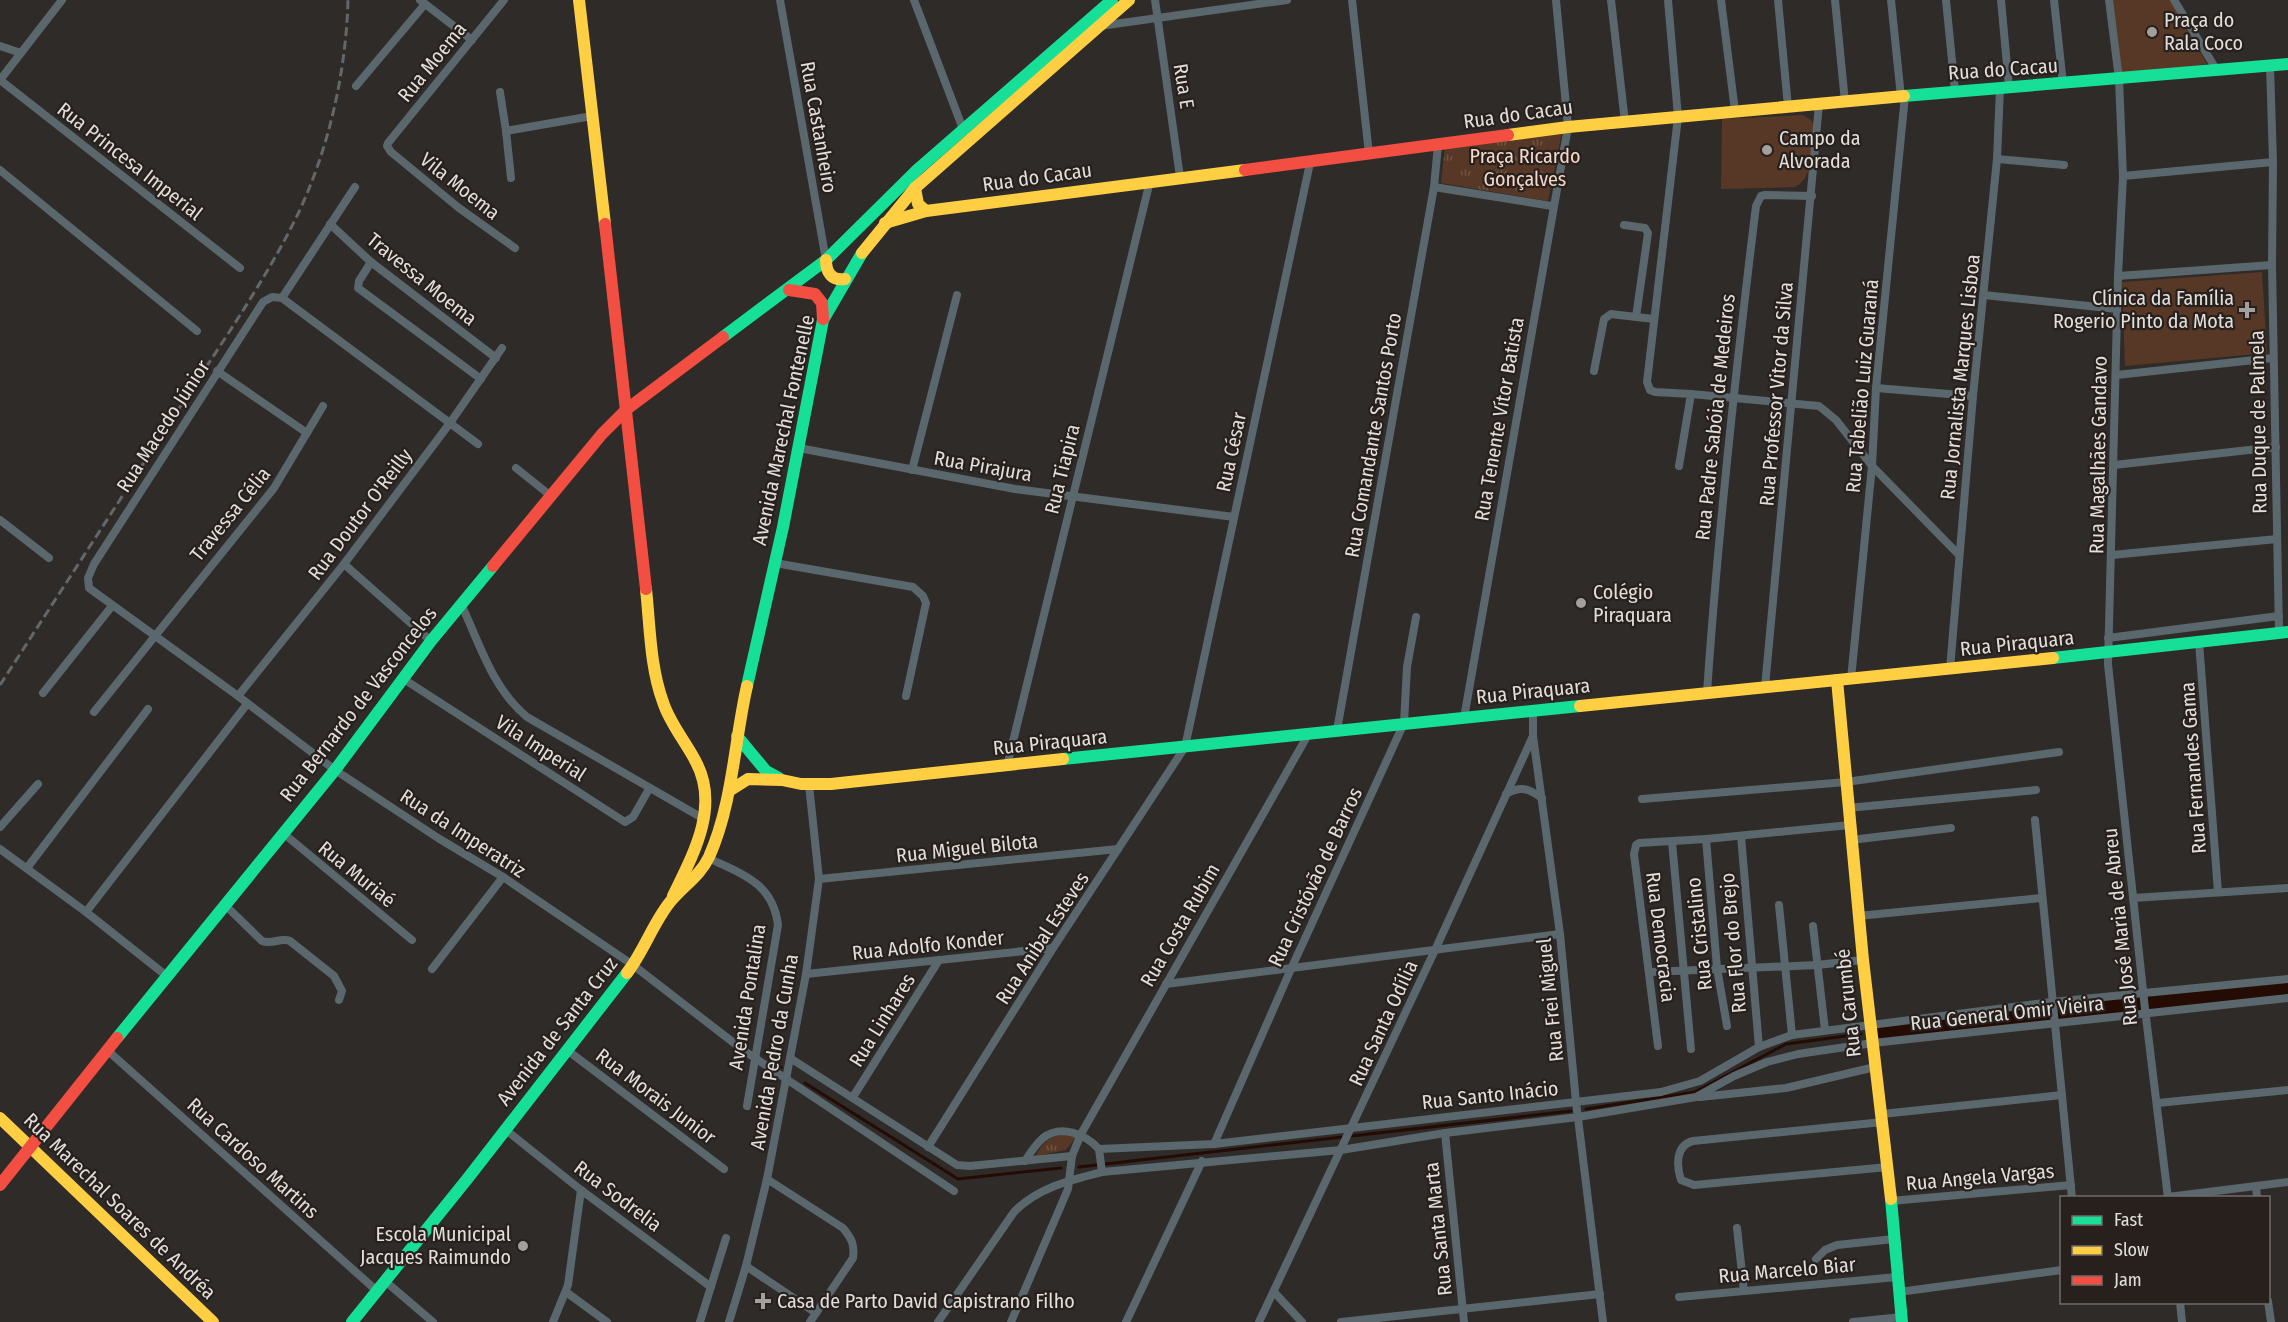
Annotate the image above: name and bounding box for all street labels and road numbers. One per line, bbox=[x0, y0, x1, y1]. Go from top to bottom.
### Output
street label: Rua Moema bbox=[393, 17, 471, 107]
street label: Rua do Cacau bbox=[1947, 53, 2059, 85]
street label: Rua Castanheiro bbox=[796, 59, 842, 195]
street label: Rua E bbox=[1169, 62, 1199, 110]
street label: Rua do Cacau bbox=[1462, 94, 1574, 134]
street label: Rua Princesa Imperial bbox=[53, 97, 207, 225]
street label: Vila Moema bbox=[415, 147, 505, 225]
street label: Rua do Cacau bbox=[981, 157, 1093, 197]
street label: Travessa Moema bbox=[362, 227, 482, 331]
street label: Rua Jornalista Marques Lisboa bbox=[1935, 253, 1985, 501]
street label: Rua Tabelião Luiz Guaraná bbox=[1841, 278, 1883, 494]
street label: Rua Professor Vitor da Silva bbox=[1754, 281, 1798, 507]
street label: Rua Padre Sabóia de Medeiros bbox=[1690, 293, 1740, 541]
street label: Rua Comandante Santos Porto bbox=[1340, 311, 1406, 559]
street label: Avenida Marechal Fontenelle bbox=[747, 313, 819, 547]
street label: Rua Tenente Vítor Batista bbox=[1469, 315, 1529, 523]
street label: Rua Duque de Palmela bbox=[2244, 330, 2272, 514]
street label: Rua Macedo Júnior bbox=[111, 355, 215, 497]
street label: Rua Magalhães Gandavo bbox=[2084, 356, 2112, 554]
street label: Rua César bbox=[1211, 410, 1251, 494]
street label: Rua Tiapira bbox=[1039, 422, 1085, 516]
street label: Rua Doutor O'Reilly bbox=[303, 444, 417, 584]
street label: Rua Pirajura bbox=[932, 446, 1034, 486]
street label: Travessa Célia bbox=[185, 462, 275, 566]
street label: Rua Bernardo de Vasconcelos bbox=[274, 602, 442, 806]
street label: Rua Piraquara bbox=[1959, 625, 2075, 661]
street label: Rua Piraquara bbox=[1475, 673, 1591, 709]
street label: Rua Fernandes Gama bbox=[2175, 681, 2211, 855]
street label: Vila Imperial bbox=[491, 710, 591, 786]
street label: Rua Piraquara bbox=[992, 724, 1108, 760]
street label: Rua da Imperatriz bbox=[396, 783, 530, 883]
street label: Rua Cristóvão de Barros bbox=[1263, 784, 1367, 970]
street label: Rua José Maria de Abreu bbox=[2098, 827, 2142, 1027]
street label: Rua Miguel Bilota bbox=[895, 829, 1039, 867]
street label: Rua Muriaé bbox=[314, 836, 400, 912]
street label: Rua Costa Rubim bbox=[1135, 859, 1225, 991]
street label: Rua Anibal Esteves bbox=[990, 867, 1094, 1009]
street label: Rua Democracia bbox=[1641, 870, 1681, 1004]
street label: Rua Flor do Brejo bbox=[1715, 872, 1751, 1014]
street label: Rua Cristalino bbox=[1681, 876, 1717, 992]
street label: Avenida Pontalina bbox=[724, 922, 770, 1072]
street label: Rua Adolfo Konder bbox=[851, 925, 1005, 965]
street label: Rua Frei Miguel bbox=[1532, 937, 1568, 1063]
street label: Rua Carumbé bbox=[1830, 948, 1866, 1058]
street label: Avenida de Santa Cruz bbox=[492, 952, 622, 1110]
street label: Avenida Pedro da Cunha bbox=[745, 952, 803, 1152]
street label: Rua Santa Odília bbox=[1343, 956, 1423, 1090]
street label: Rua Linhares bbox=[844, 969, 920, 1071]
street label: Rua General Omir Vieira bbox=[1909, 991, 2105, 1035]
street label: Rua Morais Junior bbox=[591, 1043, 721, 1149]
street label: Rua Santo Inácio bbox=[1420, 1076, 1560, 1114]
street label: Rua Cardoso Martins bbox=[182, 1093, 324, 1223]
street label: Rua Marechal Soares de Andréa bbox=[19, 1108, 221, 1304]
street label: Rua Sodrelia bbox=[569, 1155, 667, 1237]
street label: Rua Angela Vargas bbox=[1905, 1159, 2055, 1195]
street label: Rua Santa Marta bbox=[1419, 1161, 1457, 1297]
street label: Rua Marcelo Biar bbox=[1717, 1252, 1857, 1288]

